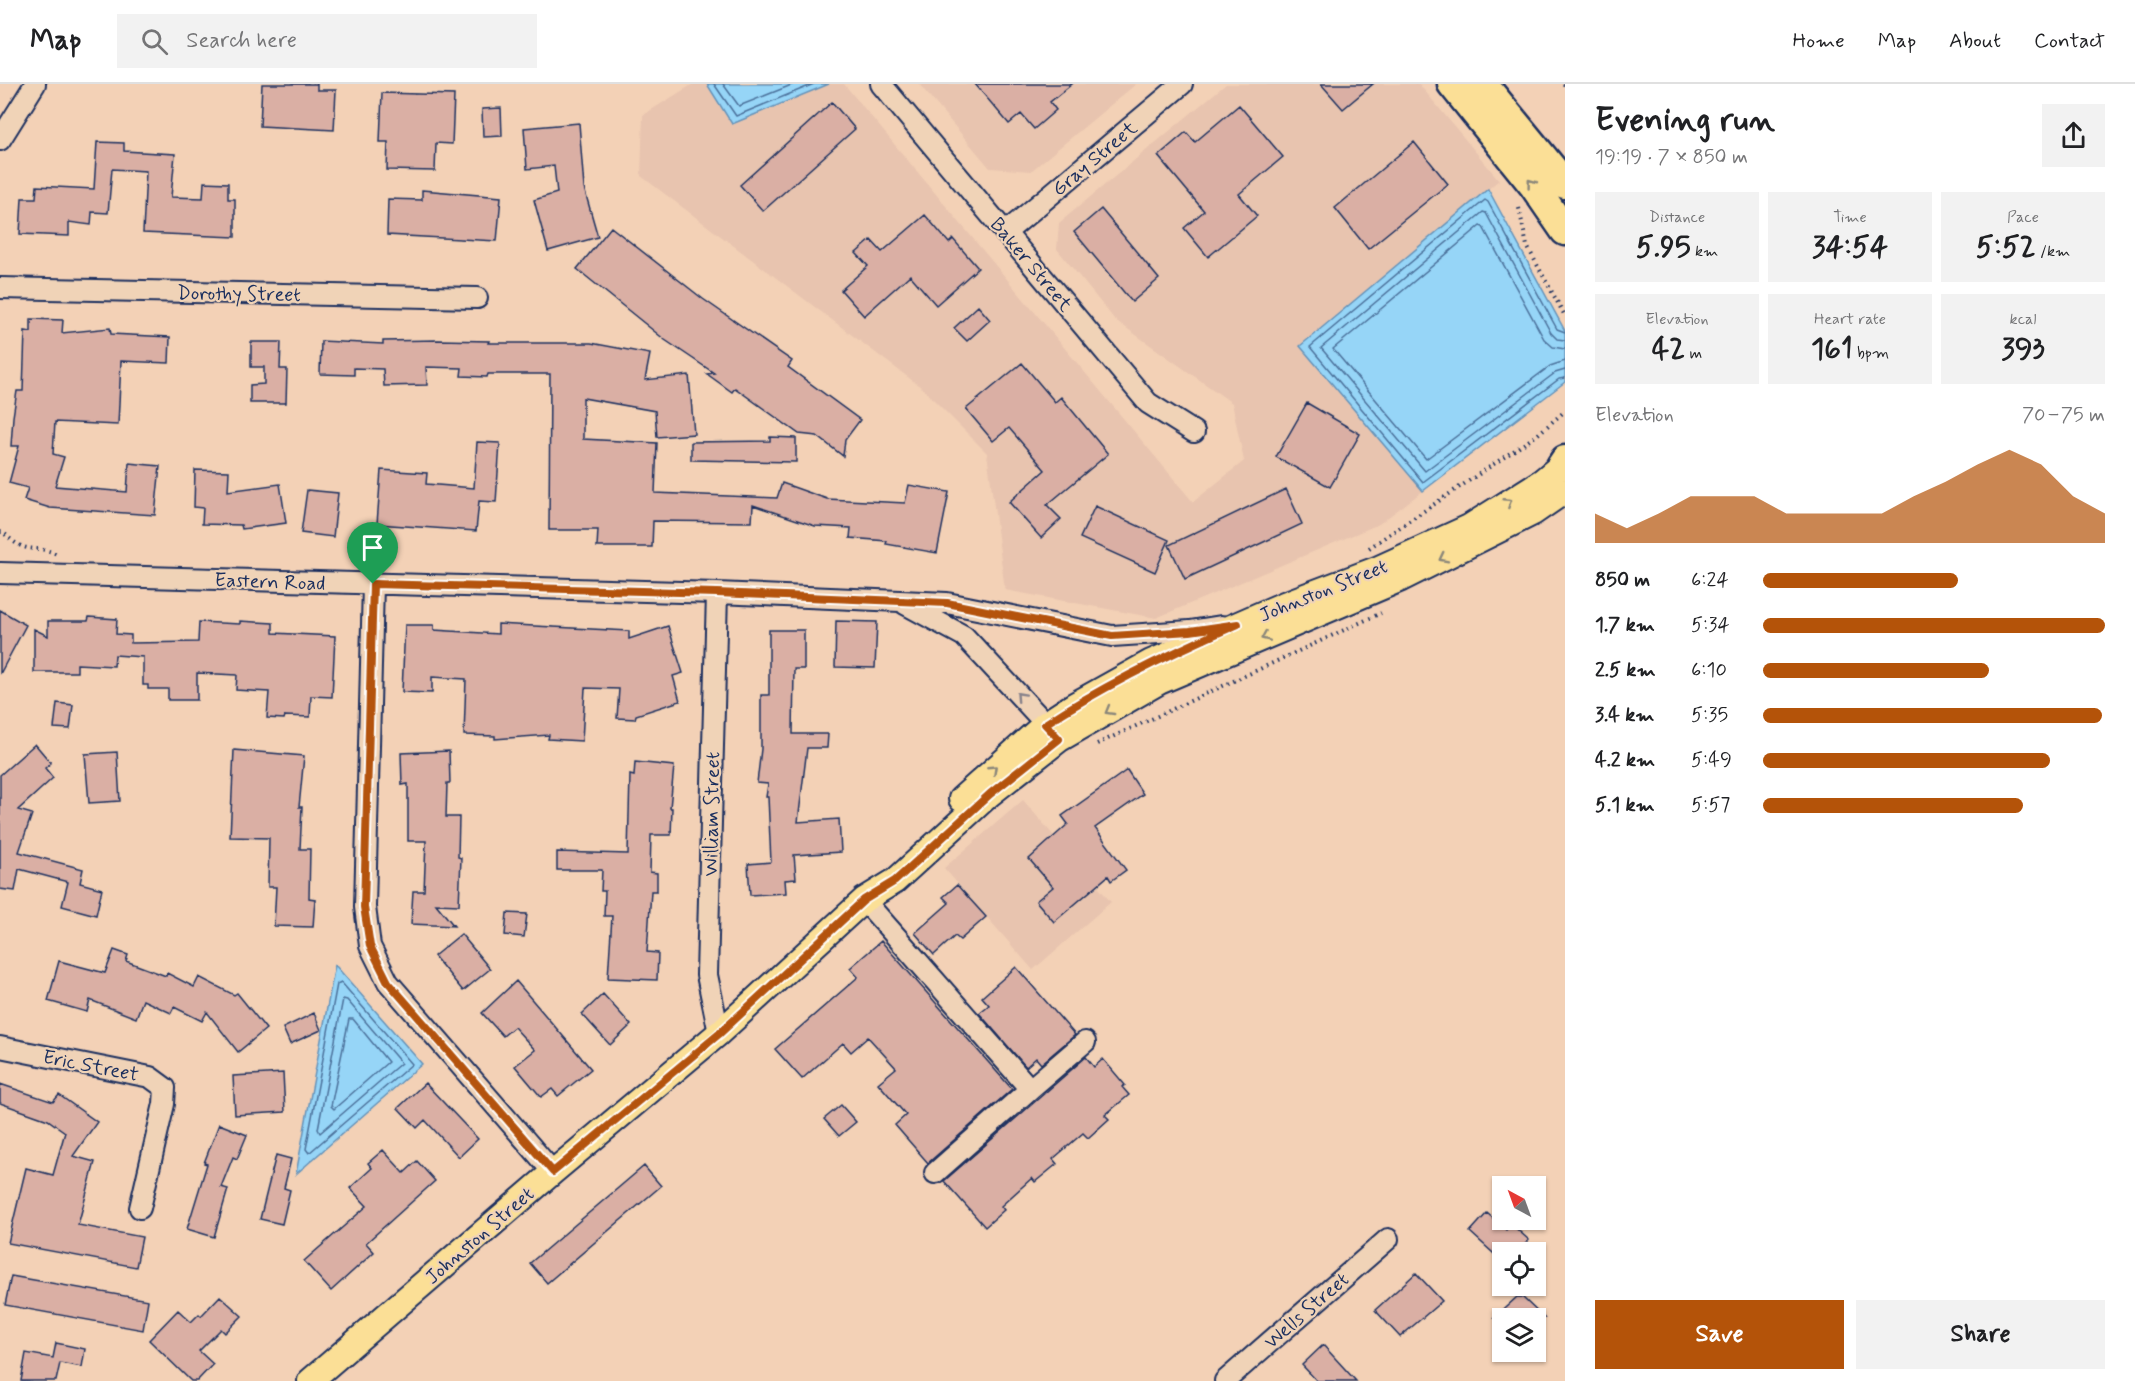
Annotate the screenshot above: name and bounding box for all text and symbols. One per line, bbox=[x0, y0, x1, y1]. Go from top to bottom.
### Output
search box bbox=[117, 14, 537, 68]
text: Map bbox=[30, 23, 81, 60]
icon: search bbox=[138, 25, 171, 58]
text: Search here bbox=[186, 27, 297, 55]
text: Home bbox=[1793, 27, 1845, 55]
text: Map bbox=[1878, 27, 1916, 55]
text: About bbox=[1949, 27, 2001, 55]
text: Contact bbox=[2034, 27, 2105, 55]
text: Evening run bbox=[1595, 99, 1775, 143]
button: share bbox=[2042, 104, 2105, 167]
street label: Gray Street bbox=[1047, 115, 1144, 203]
text: 19:19 · 7 × 850 m bbox=[1595, 144, 1748, 171]
one-way arrow bbox=[1528, 179, 1539, 190]
text: Distance bbox=[1649, 207, 1705, 228]
text: Time bbox=[1833, 207, 1867, 228]
text: Pace bbox=[2007, 207, 2039, 228]
street label: Baker Street bbox=[983, 212, 1078, 318]
text: 5.95 bbox=[1636, 228, 1691, 267]
text: 34:54 bbox=[1812, 228, 1888, 267]
text: 5:52 bbox=[1976, 228, 2036, 267]
text: km bbox=[1691, 241, 1718, 262]
text: /km bbox=[2036, 241, 2070, 262]
street label: Dorothy Street bbox=[177, 280, 301, 309]
text: Elevation bbox=[1646, 309, 1709, 330]
text: Heart rate bbox=[1814, 309, 1886, 330]
text: kcal bbox=[2010, 309, 2036, 330]
text: 42 bbox=[1652, 330, 1685, 369]
text: 161 bbox=[1811, 330, 1853, 369]
text: 393 bbox=[2001, 330, 2045, 369]
text: m bbox=[1685, 343, 1702, 364]
text: bpm bbox=[1853, 343, 1889, 364]
text: Elevation bbox=[1595, 402, 1674, 429]
text: 70–75 m bbox=[2022, 402, 2105, 429]
one-way arrow bbox=[1502, 499, 1513, 510]
pin bbox=[347, 522, 398, 584]
icon: arrive bbox=[356, 531, 389, 564]
one-way arrow bbox=[1439, 551, 1450, 563]
street label: Johnston Street bbox=[1255, 553, 1392, 629]
street label: Eastern Road bbox=[214, 567, 326, 598]
text: 850 m bbox=[1595, 567, 1650, 594]
text: 6:24 bbox=[1691, 567, 1729, 594]
text: 1.7 km bbox=[1595, 612, 1655, 639]
text: 5:34 bbox=[1691, 612, 1730, 639]
one-way arrow bbox=[1260, 630, 1271, 642]
text: 2.5 km bbox=[1595, 657, 1656, 684]
text: 6:10 bbox=[1691, 657, 1727, 684]
one-way arrow bbox=[1016, 692, 1027, 703]
text: 3.4 km bbox=[1595, 702, 1654, 729]
text: 5:35 bbox=[1691, 702, 1728, 729]
one-way arrow bbox=[1105, 703, 1115, 715]
text: 4.2 km bbox=[1595, 747, 1655, 774]
text: 5:49 bbox=[1691, 747, 1732, 774]
street label: William Street bbox=[698, 751, 727, 877]
one-way arrow bbox=[987, 765, 997, 776]
text: 5.1 km bbox=[1595, 792, 1655, 819]
text: 5:57 bbox=[1691, 792, 1730, 819]
street label: Eric Street bbox=[41, 1044, 141, 1089]
north arrow bbox=[1492, 1176, 1546, 1230]
map controls bbox=[1492, 1176, 1546, 1362]
street label: Johnston Street bbox=[420, 1181, 540, 1291]
button: locate bbox=[1492, 1242, 1546, 1296]
street label: Wells Street bbox=[1259, 1267, 1355, 1355]
button: Save bbox=[1595, 1300, 1844, 1369]
button: Share bbox=[1856, 1300, 2105, 1369]
button: layers bbox=[1492, 1308, 1546, 1362]

